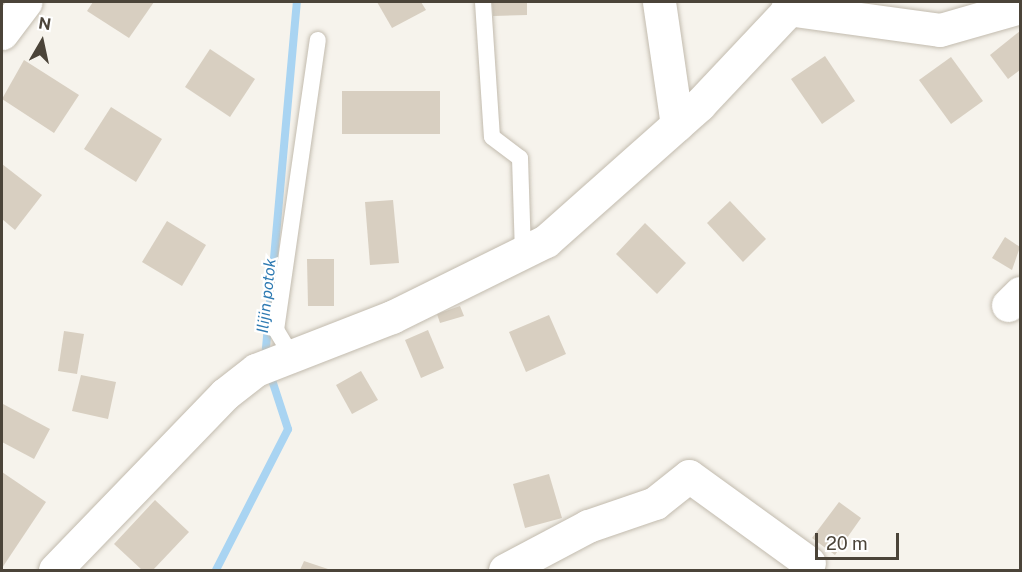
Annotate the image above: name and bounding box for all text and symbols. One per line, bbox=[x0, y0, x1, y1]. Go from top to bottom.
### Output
north arrow bbox=[12, 12, 72, 72]
text: N bbox=[37, 13, 53, 34]
water label: Ilijin potok bbox=[254, 258, 280, 334]
scale bar bbox=[818, 521, 902, 559]
text: 20 m bbox=[826, 533, 868, 554]

